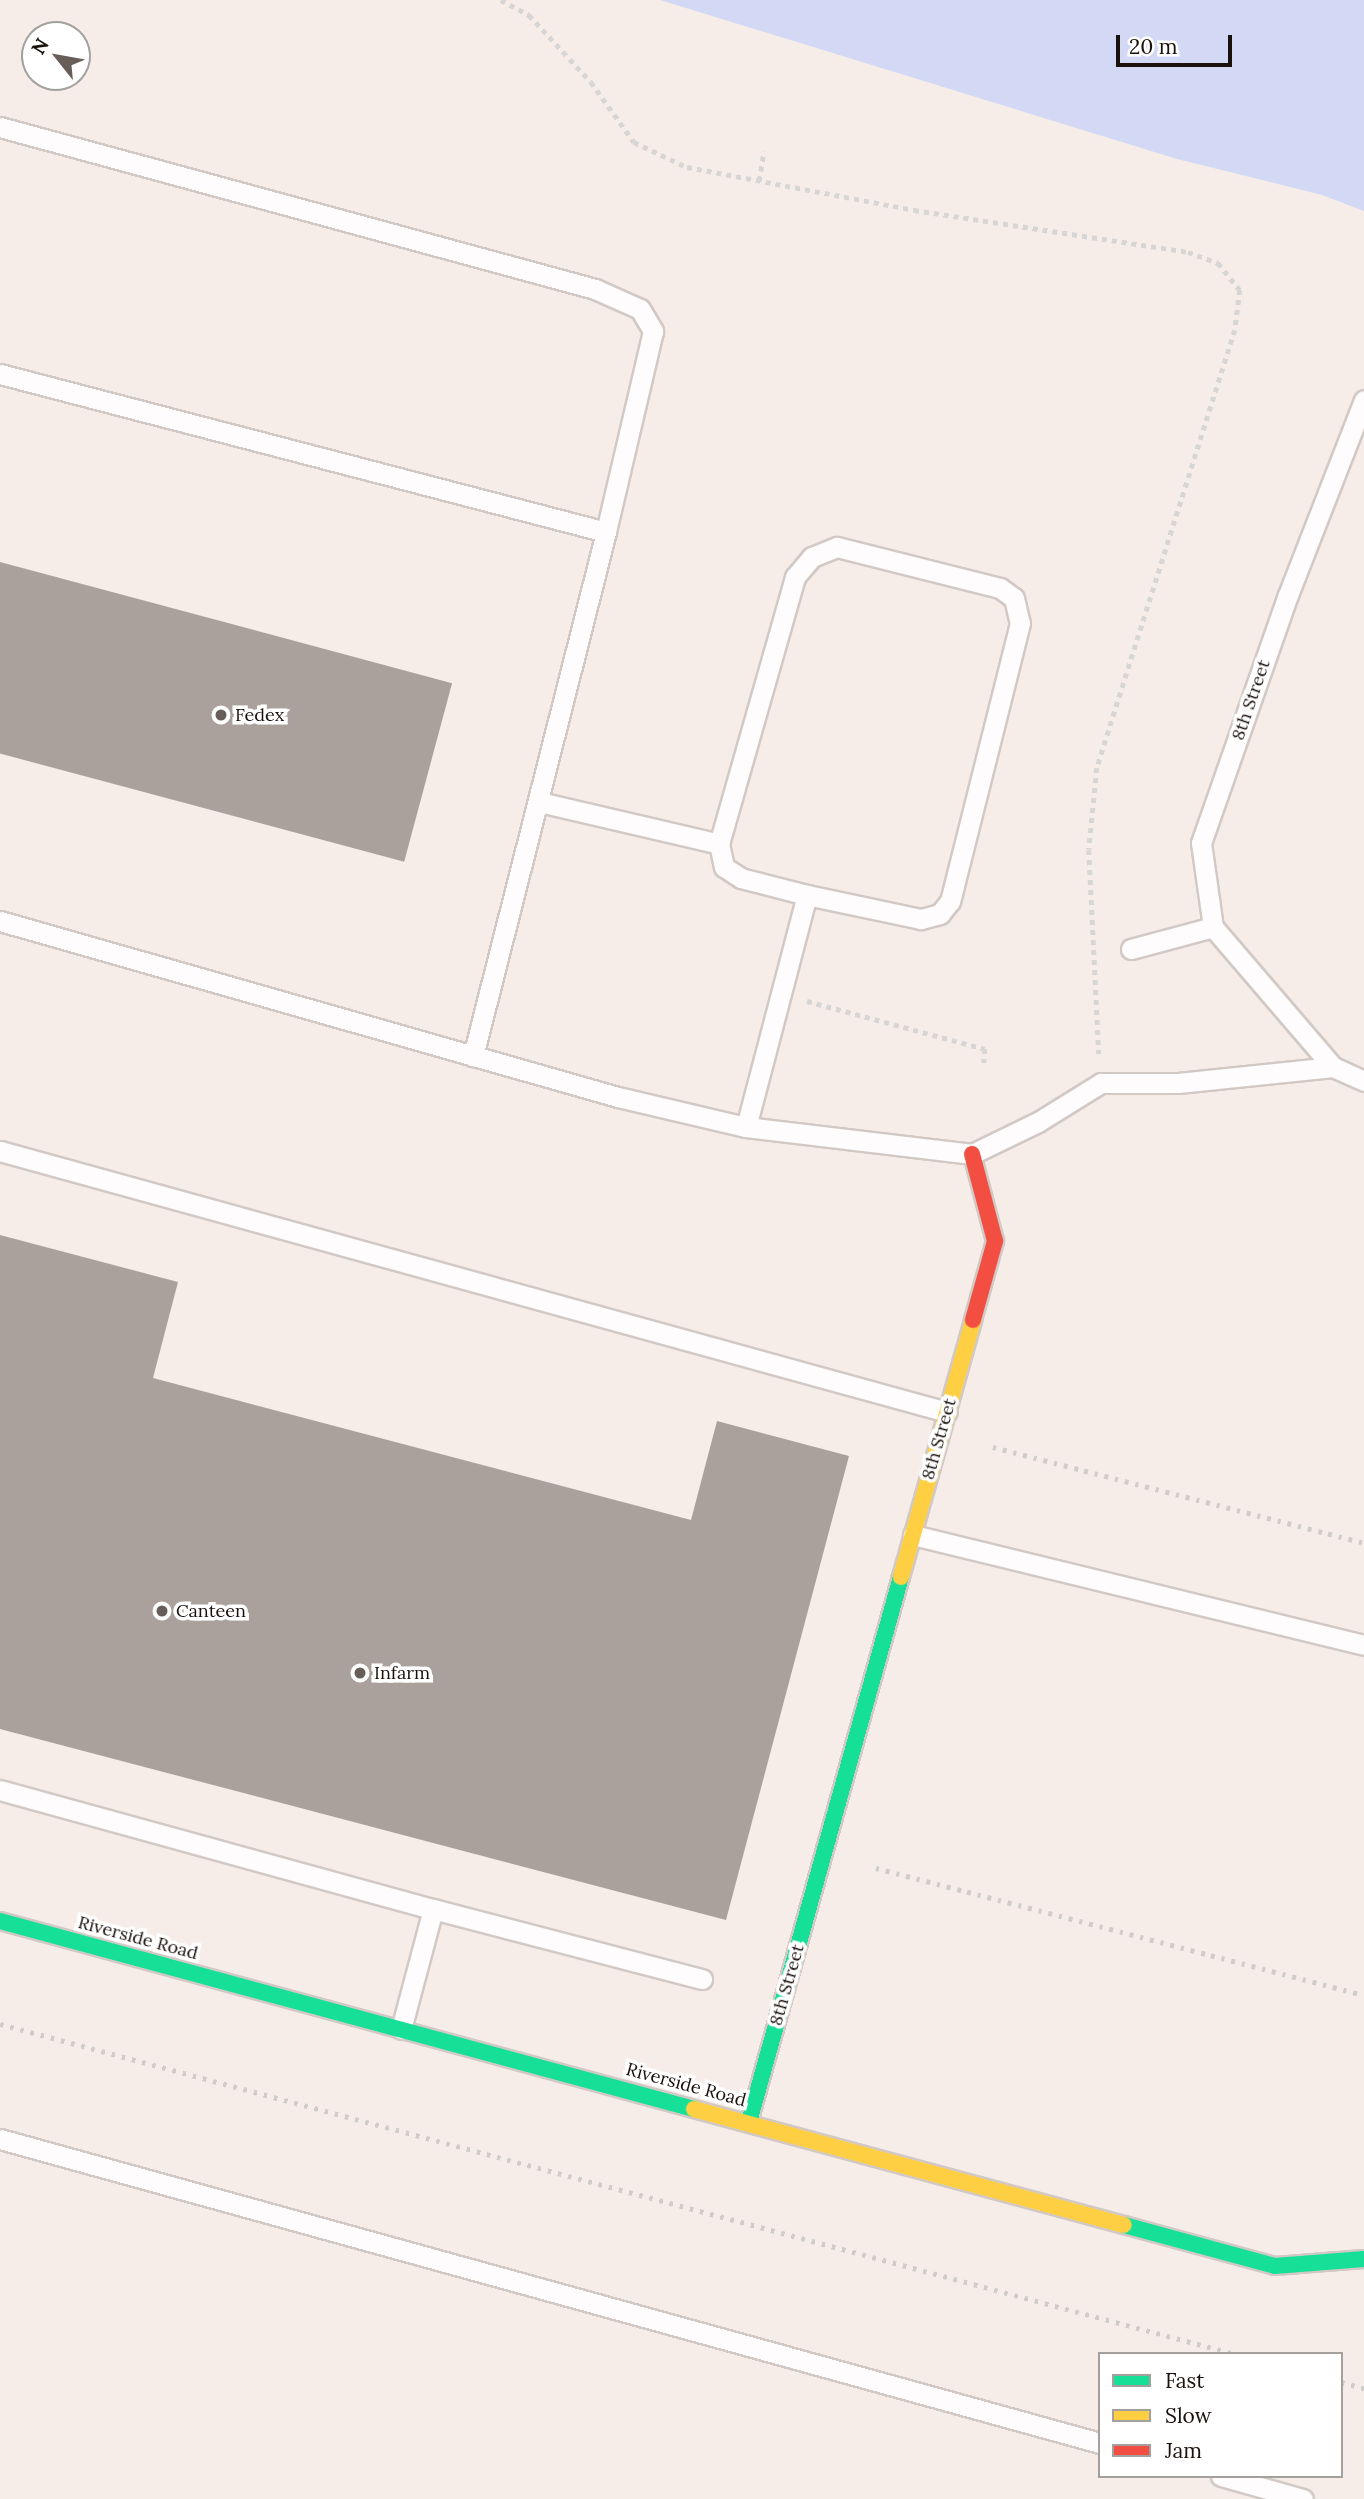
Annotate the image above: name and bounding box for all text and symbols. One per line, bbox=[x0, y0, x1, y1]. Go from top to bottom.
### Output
north arrow bbox=[21, 21, 91, 91]
scale bar bbox=[1119, 21, 1234, 65]
text: 20 m bbox=[1129, 33, 1178, 60]
text: N bbox=[26, 34, 54, 59]
street label: 8th Street bbox=[1227, 657, 1275, 743]
place label: Fedex bbox=[235, 704, 284, 726]
marker: Fedex bbox=[213, 707, 229, 723]
street label: 8th Street bbox=[917, 1396, 961, 1482]
place label: Canteen bbox=[176, 1600, 246, 1622]
marker: Canteen bbox=[154, 1603, 170, 1619]
place label: Infarm bbox=[374, 1662, 430, 1684]
marker: Infarm bbox=[352, 1665, 368, 1681]
street label: Riverside Road bbox=[76, 1912, 200, 1964]
street label: 8th Street bbox=[765, 1942, 809, 2028]
street label: Riverside Road bbox=[624, 2059, 748, 2111]
legend bbox=[1098, 2352, 1343, 2478]
text: Fast bbox=[1165, 2367, 1204, 2394]
text: Slow bbox=[1165, 2402, 1212, 2429]
text: Jam bbox=[1165, 2437, 1202, 2464]

